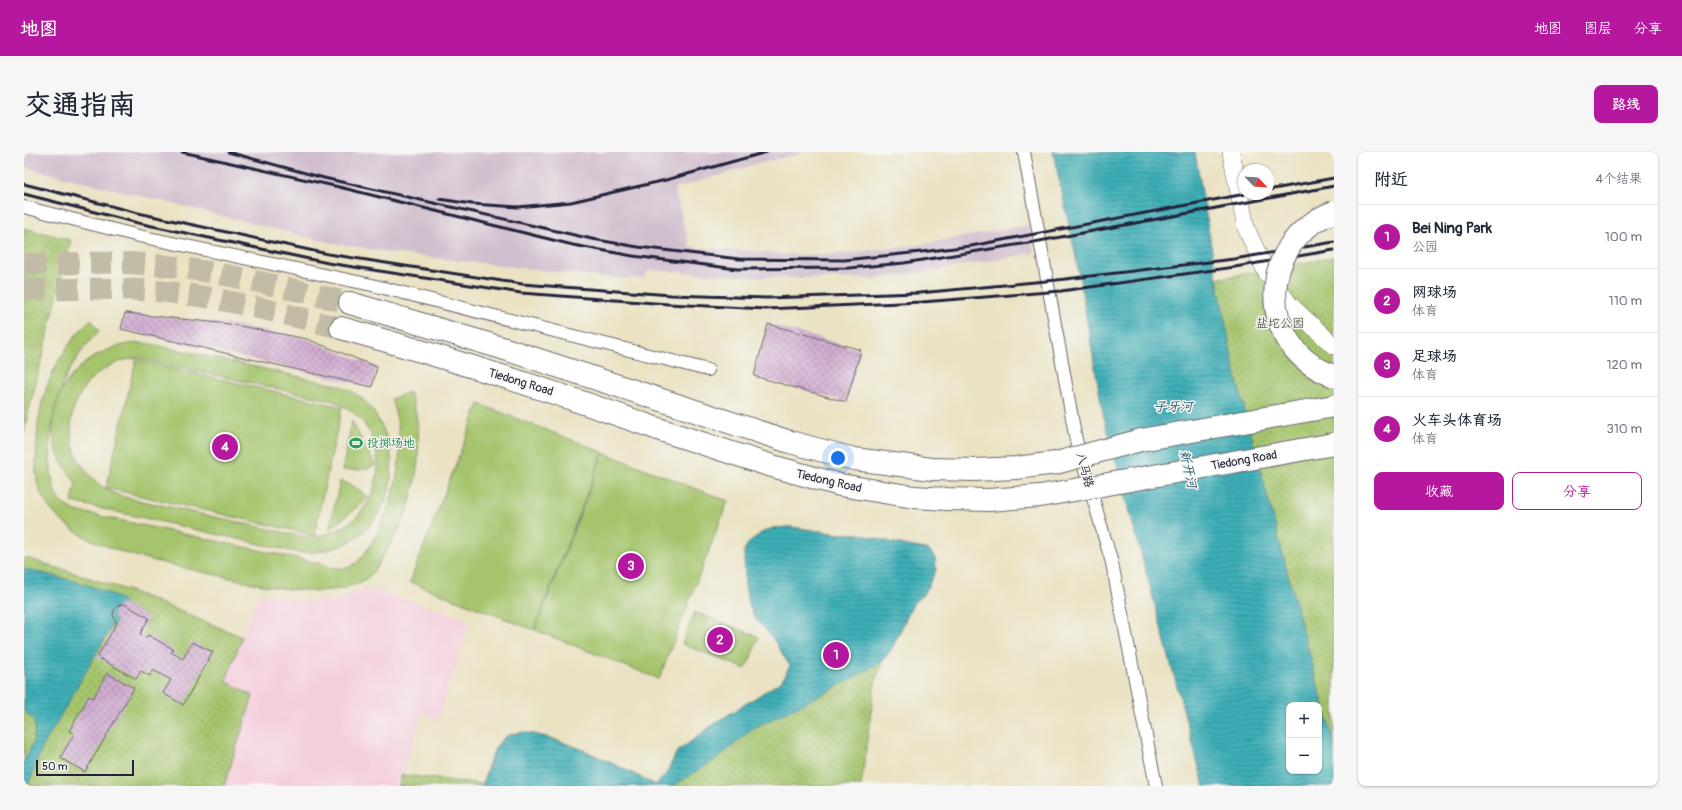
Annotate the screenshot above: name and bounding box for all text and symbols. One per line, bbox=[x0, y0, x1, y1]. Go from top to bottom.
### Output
text: 地图 bbox=[20, 17, 58, 41]
text: 地图 bbox=[1534, 20, 1562, 37]
text: 图层 bbox=[1584, 20, 1612, 37]
text: 分享 bbox=[1634, 20, 1662, 37]
button: 路线 bbox=[1594, 85, 1658, 123]
text: 交通指南 bbox=[24, 88, 136, 123]
north arrow bbox=[1238, 164, 1274, 200]
text: 附近 bbox=[1374, 169, 1408, 190]
text: 4个结果 bbox=[1595, 171, 1642, 187]
text: Bei Ning Park bbox=[1412, 219, 1492, 238]
text: 1 bbox=[1384, 229, 1390, 245]
text: 100 m bbox=[1605, 229, 1642, 245]
text: 公园 bbox=[1412, 239, 1438, 255]
text: 网球场 bbox=[1412, 283, 1457, 302]
text: 2 bbox=[1383, 293, 1391, 309]
text: 110 m bbox=[1609, 293, 1642, 309]
text: 体育 bbox=[1412, 303, 1438, 319]
park label: 盐坨公园 bbox=[1256, 316, 1304, 331]
text: 足球场 bbox=[1412, 347, 1457, 366]
text: 3 bbox=[1383, 357, 1391, 373]
text: 120 m bbox=[1606, 357, 1642, 373]
street label: Tiedong Road bbox=[487, 366, 555, 399]
text: 体育 bbox=[1412, 367, 1438, 383]
water label: 子牙河 bbox=[1153, 399, 1194, 415]
text: 火车头体育场 bbox=[1412, 411, 1502, 430]
text: 4 bbox=[1383, 421, 1391, 437]
text: 310 m bbox=[1606, 421, 1642, 437]
text: 体育 bbox=[1412, 431, 1438, 447]
pin: 4 bbox=[212, 432, 238, 462]
sports icon: 投掷场地 bbox=[348, 435, 364, 451]
place label: 投掷场地 bbox=[367, 436, 415, 451]
street label: Tiedong Road bbox=[1210, 447, 1278, 474]
your location bbox=[828, 448, 848, 468]
water label: 新开河 bbox=[1176, 448, 1201, 492]
street label: 八马路 bbox=[1072, 451, 1097, 490]
street label: Tiedong Road bbox=[795, 467, 863, 496]
button: 收藏 bbox=[1374, 472, 1504, 510]
button: 分享 bbox=[1512, 472, 1642, 510]
pin: 3 bbox=[618, 551, 644, 581]
pin: 2 bbox=[707, 625, 733, 655]
pin: 1 bbox=[823, 640, 849, 670]
map controls bbox=[1286, 702, 1322, 774]
button: + bbox=[1286, 702, 1322, 738]
button: − bbox=[1286, 738, 1322, 774]
scale bar bbox=[36, 758, 134, 777]
text: 50 m bbox=[42, 760, 68, 773]

